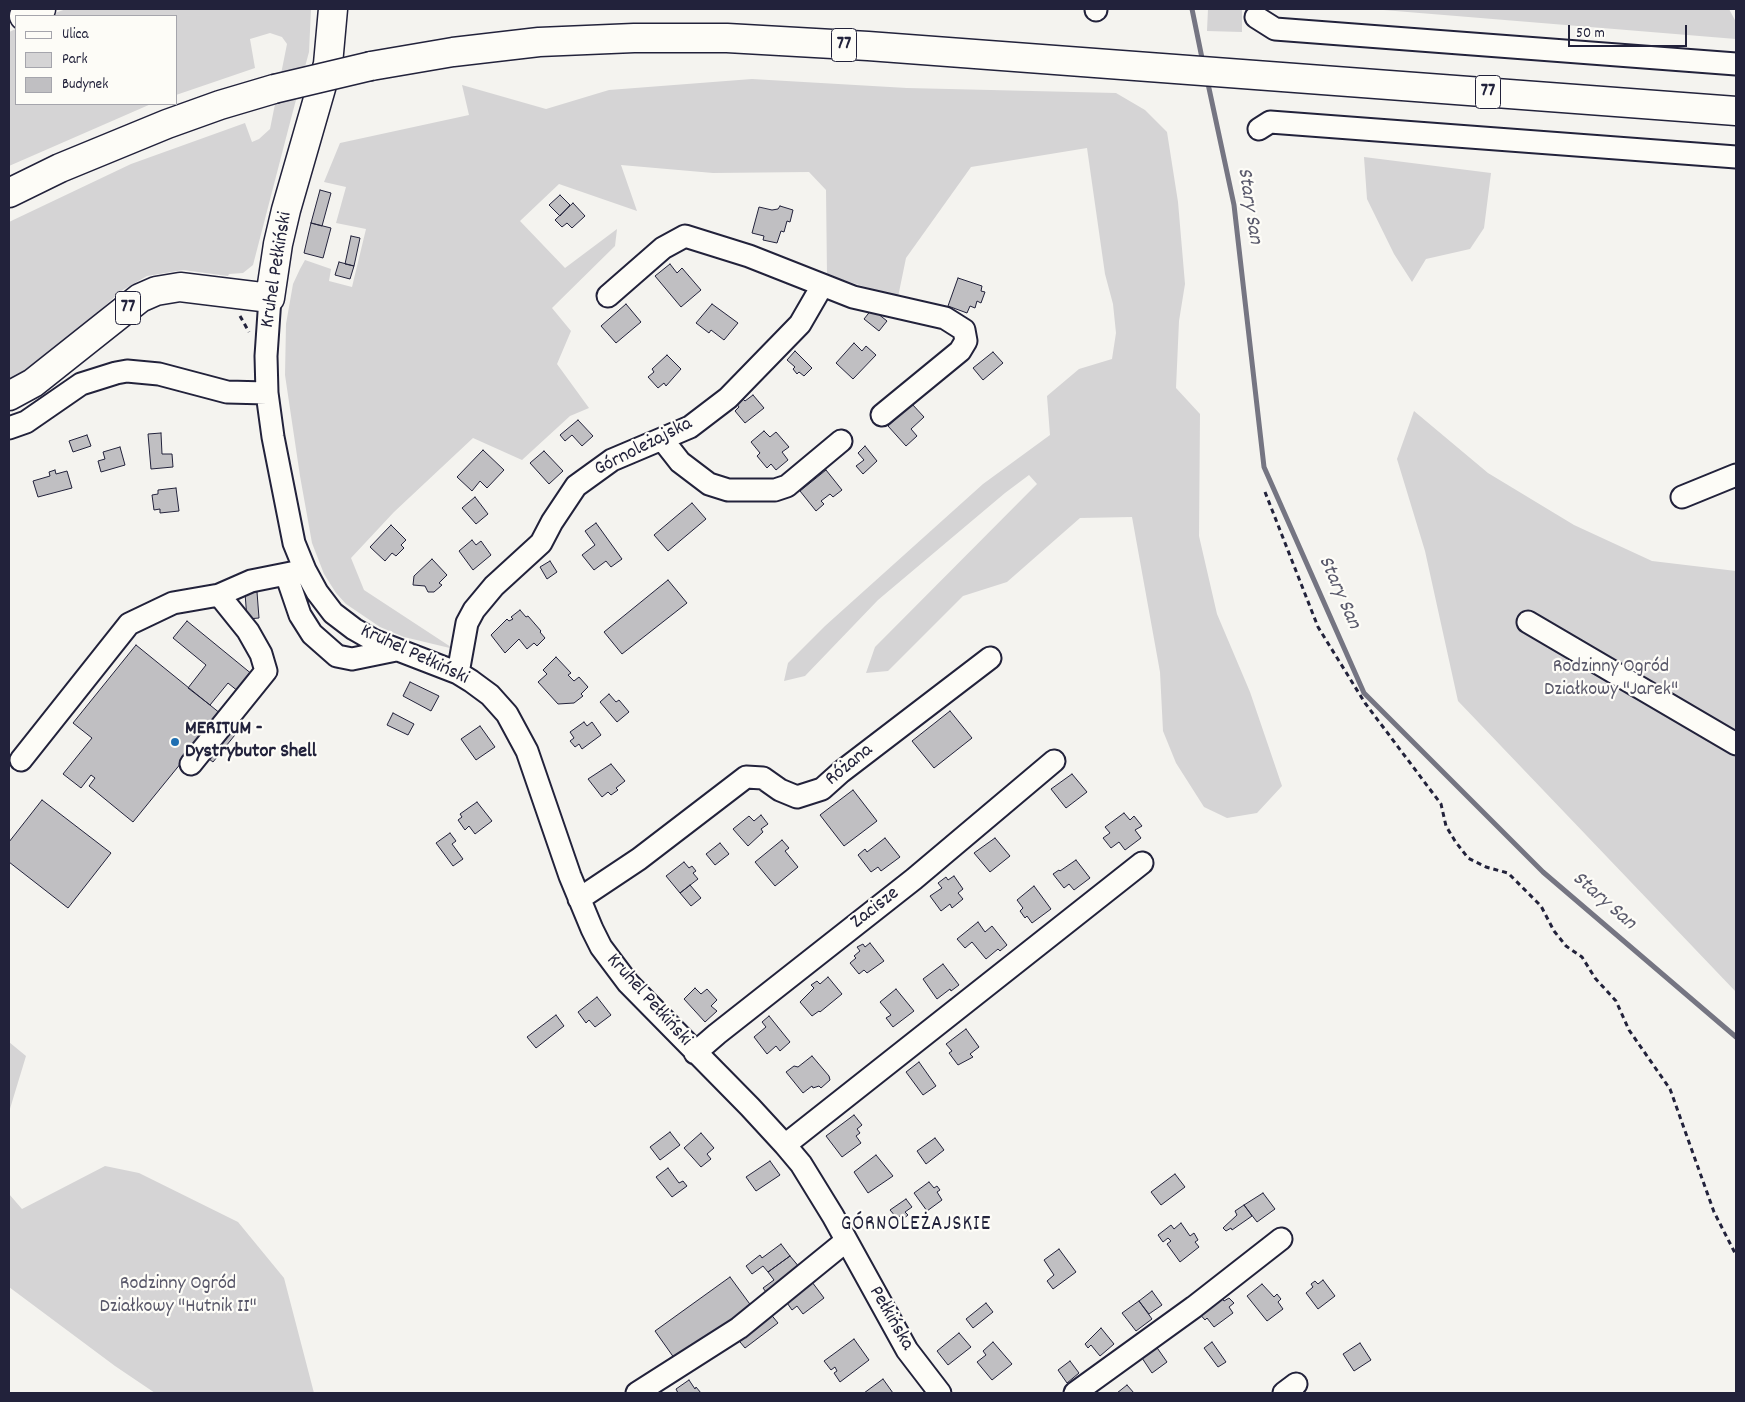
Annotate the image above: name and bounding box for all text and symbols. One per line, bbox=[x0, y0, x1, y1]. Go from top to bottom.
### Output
legend bbox=[15, 15, 178, 105]
scale bar bbox=[1570, 15, 1689, 47]
text: 50 m bbox=[1576, 23, 1605, 45]
text: Ulica bbox=[62, 24, 89, 46]
road number: 77 bbox=[832, 28, 856, 62]
text: Park bbox=[62, 49, 88, 71]
text: Budynek bbox=[62, 74, 108, 96]
road number: 77 bbox=[1476, 75, 1500, 108]
water label: Stary San bbox=[1230, 166, 1266, 246]
street label: Kruhel Pełkiński bbox=[257, 210, 299, 330]
road number: 77 bbox=[116, 292, 140, 324]
street label: Górnoleżajska bbox=[591, 413, 697, 483]
water label: Stary San bbox=[1311, 553, 1365, 633]
street label: Kruhel Pełkiński bbox=[356, 620, 472, 692]
park label: Rodzinny Ogród Działkowy "Jarek" bbox=[1544, 656, 1678, 703]
place label: MERITUM - Dystrybutor Shell bbox=[185, 718, 317, 765]
marker: MERITUM - Dystrybutor Shell bbox=[169, 736, 181, 748]
street label: Różana bbox=[821, 740, 879, 792]
water label: Stary San bbox=[1566, 867, 1640, 937]
street label: Zacisze bbox=[847, 883, 905, 935]
street label: Kruhel Pełkiński bbox=[600, 950, 696, 1052]
district label: GÓRNOLEŻAJSKIE bbox=[839, 1213, 993, 1239]
park label: Rodzinny Ogród Działkowy "Hutnik II" bbox=[99, 1273, 257, 1320]
street label: Pełkińska bbox=[862, 1283, 918, 1355]

